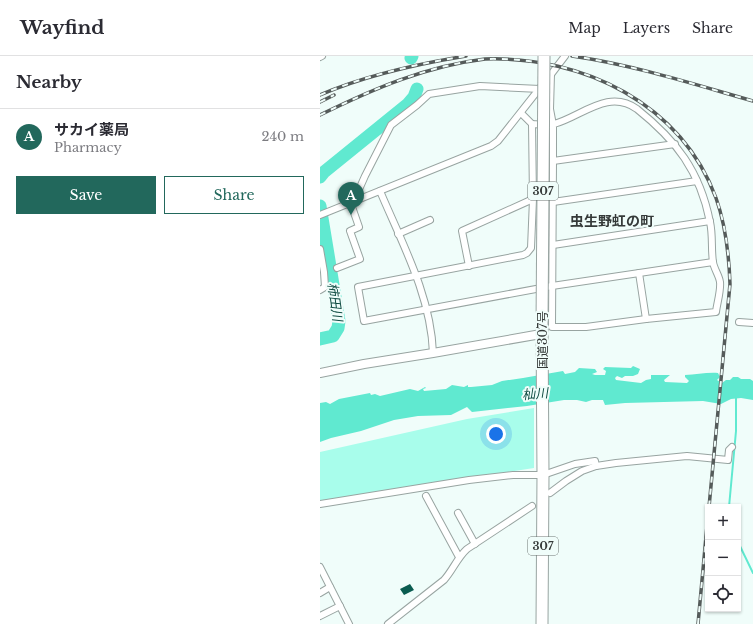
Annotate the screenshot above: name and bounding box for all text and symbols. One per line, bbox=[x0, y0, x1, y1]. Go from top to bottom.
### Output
text: Wayfind bbox=[20, 16, 105, 39]
text: Map bbox=[568, 19, 601, 37]
text: Layers bbox=[623, 19, 670, 37]
text: Share bbox=[692, 19, 733, 37]
text: Nearby bbox=[16, 72, 82, 93]
text: サカイ薬局 bbox=[54, 120, 129, 139]
text: A bbox=[24, 128, 34, 145]
text: 240 m bbox=[261, 128, 304, 145]
text: Pharmacy bbox=[54, 139, 122, 156]
button: Save bbox=[16, 176, 156, 214]
button: Share bbox=[164, 176, 304, 214]
pin: A bbox=[338, 182, 364, 215]
road number: 307 bbox=[528, 182, 558, 200]
district label: 虫生野虹の町 bbox=[570, 212, 654, 230]
water label: 柿田川 bbox=[324, 281, 346, 324]
street label: 国道307号 bbox=[535, 311, 550, 369]
water label: 杣川 bbox=[521, 384, 551, 404]
your location bbox=[486, 424, 506, 444]
map controls bbox=[705, 504, 741, 612]
button: + bbox=[705, 504, 741, 540]
road number: 307 bbox=[528, 537, 558, 555]
button: − bbox=[705, 540, 741, 576]
button: locate bbox=[705, 576, 741, 612]

